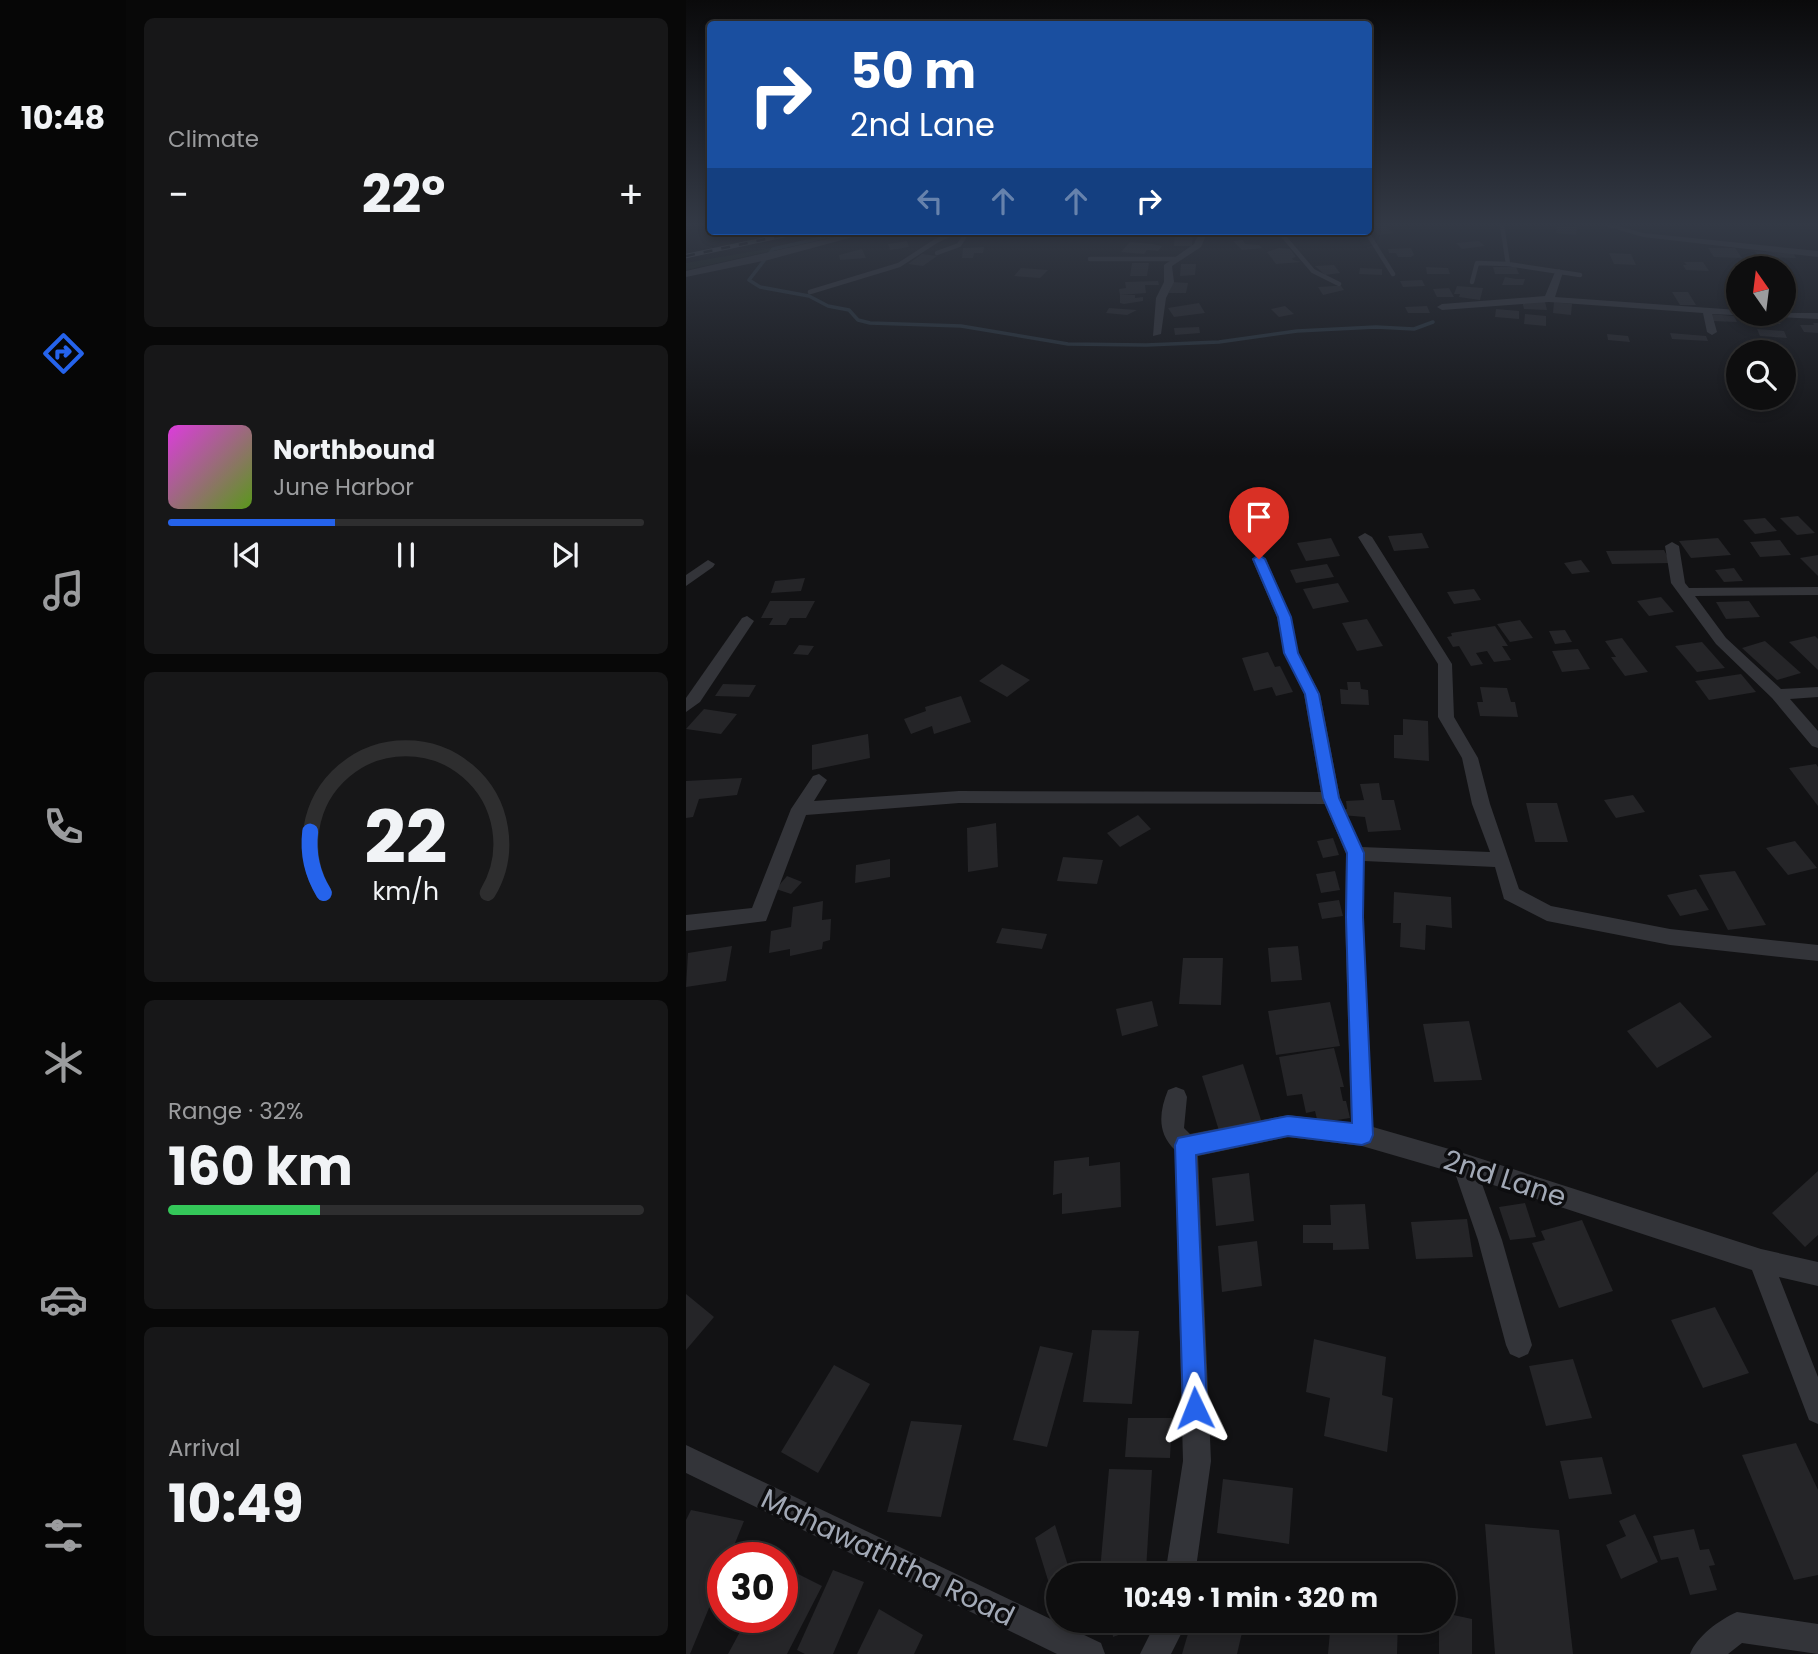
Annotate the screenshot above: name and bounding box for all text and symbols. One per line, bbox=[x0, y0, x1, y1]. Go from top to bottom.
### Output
text: 50 m bbox=[850, 37, 976, 105]
icon: right bbox=[735, 49, 826, 140]
text: 10:48 bbox=[21, 95, 105, 140]
text: 2nd Lane bbox=[850, 102, 995, 147]
text: Climate bbox=[168, 123, 259, 155]
text: 22° bbox=[362, 158, 445, 231]
text: − bbox=[168, 168, 189, 221]
text: + bbox=[618, 168, 644, 221]
icon: left bbox=[911, 182, 949, 220]
icon: ahead bbox=[984, 182, 1022, 220]
icon: ahead bbox=[1057, 182, 1095, 220]
icon: right bbox=[1130, 182, 1168, 220]
north arrow bbox=[1726, 256, 1796, 326]
map controls bbox=[1726, 256, 1796, 410]
icon: directions bbox=[39, 329, 88, 378]
button: search bbox=[1726, 340, 1796, 410]
text: Northbound bbox=[273, 432, 435, 468]
text: June Harbor bbox=[273, 471, 414, 503]
pin bbox=[1229, 487, 1289, 559]
icon: arrive bbox=[1240, 498, 1278, 536]
icon: previous bbox=[228, 536, 266, 574]
icon: pause bbox=[387, 536, 425, 574]
icon: next bbox=[546, 536, 584, 574]
icon: music bbox=[39, 566, 88, 615]
text: 22 bbox=[364, 787, 448, 888]
icon: phone bbox=[39, 802, 88, 851]
text: km/h bbox=[373, 874, 439, 909]
icon: climate bbox=[39, 1038, 88, 1087]
text: Range · 32% bbox=[168, 1095, 303, 1127]
text: 160 km bbox=[168, 1130, 353, 1203]
street label: 2nd Lane bbox=[1439, 1140, 1571, 1217]
icon: car bbox=[39, 1275, 88, 1324]
position arrow bbox=[1158, 1371, 1232, 1445]
text: Arrival bbox=[168, 1432, 240, 1464]
text: 10:49 bbox=[168, 1467, 303, 1540]
street label: Mahawaththa Road bbox=[755, 1479, 1021, 1636]
icon: filters bbox=[39, 1511, 88, 1560]
speed limit sign: 30 bbox=[707, 1542, 798, 1633]
text: 10:49 · 1 min · 320 m bbox=[1124, 1580, 1378, 1616]

